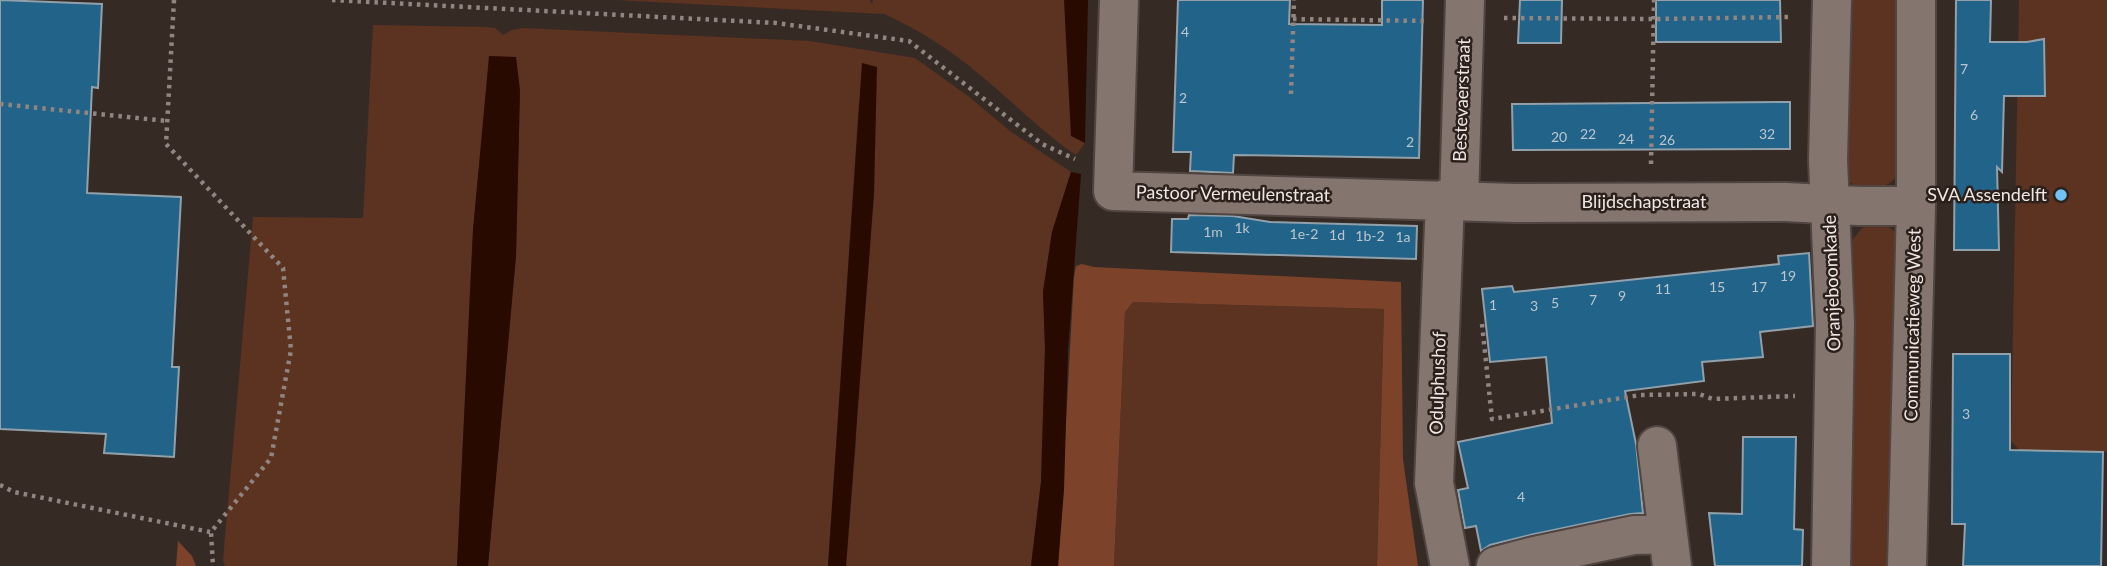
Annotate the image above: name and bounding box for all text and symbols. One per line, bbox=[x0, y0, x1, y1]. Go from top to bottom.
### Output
house number: 4 bbox=[1181, 23, 1189, 40]
street label: Bestevaerstraat bbox=[1448, 37, 1474, 162]
house number: 7 bbox=[1960, 60, 1968, 77]
house number: 2 bbox=[1179, 89, 1187, 106]
house number: 6 bbox=[1970, 106, 1978, 123]
house number: 22 bbox=[1580, 125, 1596, 142]
house number: 32 bbox=[1759, 125, 1775, 142]
house number: 20 bbox=[1551, 128, 1567, 145]
house number: 24 bbox=[1618, 130, 1634, 147]
house number: 26 bbox=[1659, 131, 1675, 148]
house number: 2 bbox=[1406, 133, 1414, 150]
street label: Pastoor Vermeulenstraat bbox=[1136, 180, 1331, 206]
place label: SVA Assendelft bbox=[1927, 183, 2048, 205]
marker: SVA Assendelft bbox=[2053, 187, 2069, 203]
street label: Blijdschapstraat bbox=[1582, 190, 1707, 212]
street label: Oranjeboomkade bbox=[1818, 214, 1844, 352]
house number: 1k bbox=[1234, 219, 1251, 236]
house number: 1m bbox=[1203, 223, 1223, 240]
house number: 1e-2 bbox=[1290, 225, 1318, 242]
house number: 1d bbox=[1329, 226, 1345, 243]
house number: 1b-2 bbox=[1355, 227, 1385, 244]
house number: 1a bbox=[1395, 228, 1411, 245]
street label: Communicatieweg West bbox=[1899, 228, 1925, 421]
house number: 19 bbox=[1780, 267, 1796, 284]
house number: 15 bbox=[1709, 278, 1725, 295]
house number: 17 bbox=[1751, 278, 1767, 295]
house number: 11 bbox=[1655, 280, 1671, 297]
house number: 9 bbox=[1618, 287, 1626, 304]
house number: 7 bbox=[1589, 291, 1597, 308]
house number: 5 bbox=[1551, 294, 1559, 311]
house number: 1 bbox=[1489, 296, 1497, 313]
house number: 3 bbox=[1530, 297, 1538, 314]
street label: Odulphushof bbox=[1424, 330, 1450, 435]
house number: 3 bbox=[1962, 405, 1970, 422]
house number: 4 bbox=[1517, 488, 1525, 505]

